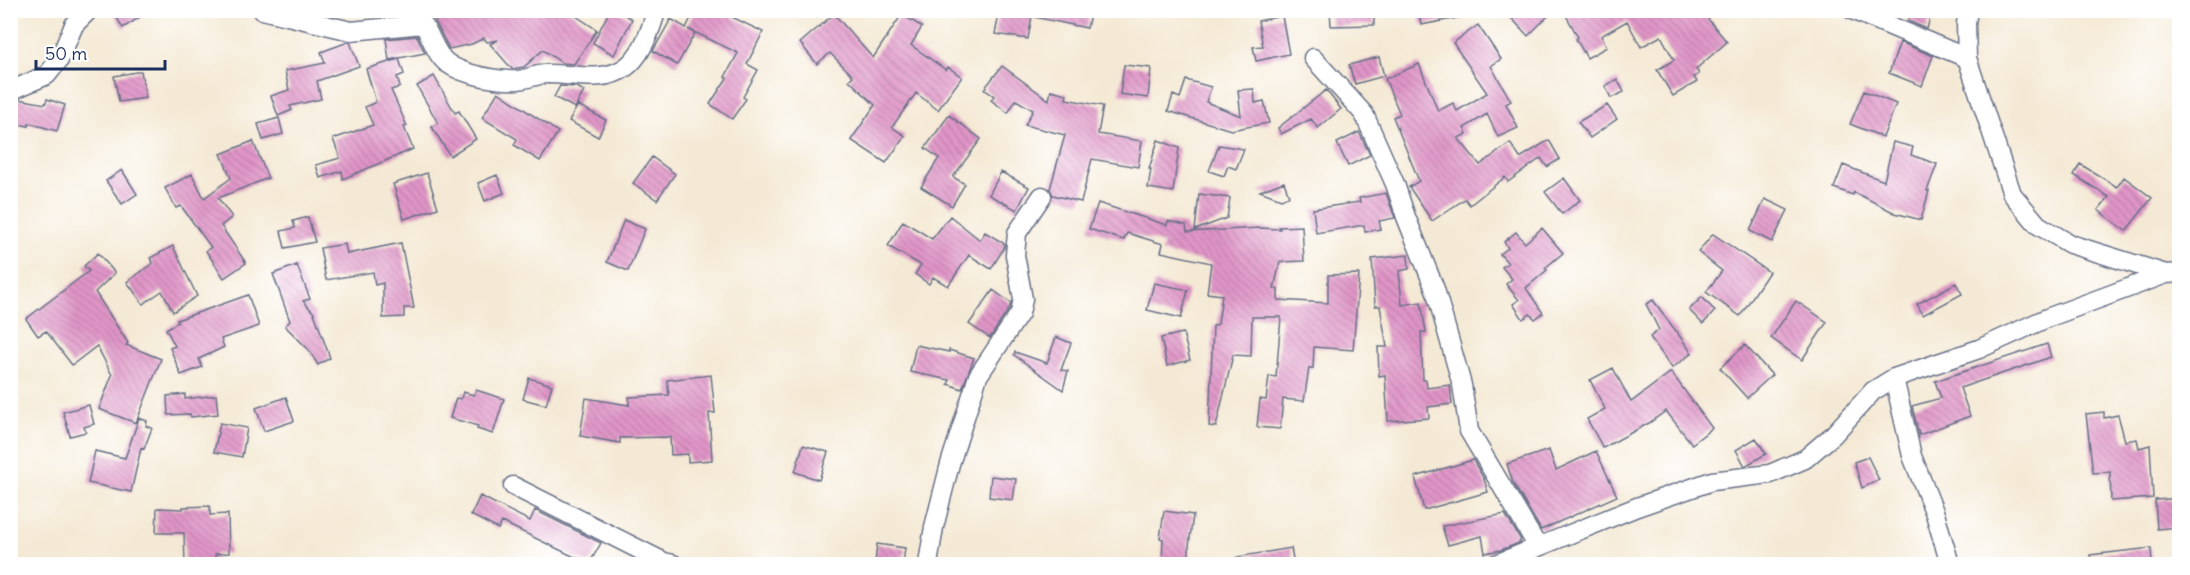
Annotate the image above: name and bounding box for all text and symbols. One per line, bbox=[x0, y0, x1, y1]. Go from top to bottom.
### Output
scale bar bbox=[36, 33, 165, 71]
text: 50 m bbox=[45, 42, 87, 65]

